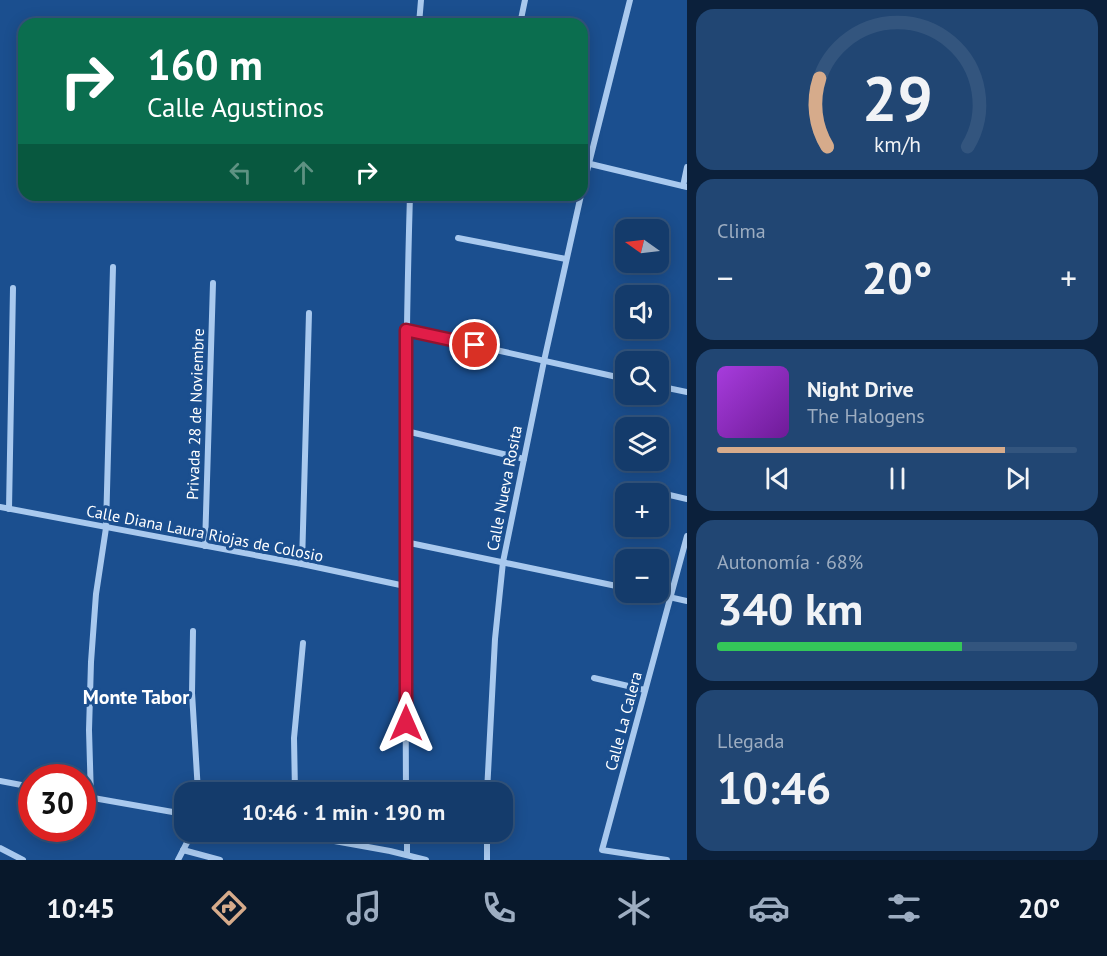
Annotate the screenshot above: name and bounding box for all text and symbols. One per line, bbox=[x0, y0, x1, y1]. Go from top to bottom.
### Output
text: 160 m bbox=[147, 37, 263, 92]
icon: right bbox=[48, 42, 126, 120]
text: 29 bbox=[862, 57, 932, 138]
text: Calle Agustinos bbox=[147, 90, 324, 124]
text: km/h bbox=[873, 130, 920, 158]
icon: left bbox=[224, 156, 257, 189]
icon: ahead bbox=[287, 156, 320, 189]
icon: right bbox=[350, 156, 383, 189]
text: Clima bbox=[717, 218, 766, 244]
north arrow bbox=[615, 219, 669, 273]
map controls bbox=[615, 219, 669, 603]
text: 20° bbox=[862, 248, 932, 306]
text: − bbox=[717, 256, 734, 299]
text: + bbox=[1060, 256, 1077, 299]
button: sound bbox=[615, 285, 669, 339]
pin bbox=[449, 319, 500, 370]
street label: Privada 28 de Noviembre bbox=[182, 328, 208, 500]
icon: arrive bbox=[458, 328, 491, 361]
button: search bbox=[615, 351, 669, 405]
text: Night Drive bbox=[807, 375, 914, 403]
text: The Halogens bbox=[807, 403, 925, 429]
button: layers bbox=[615, 417, 669, 471]
street label: Calle Nueva Rosita bbox=[482, 424, 526, 552]
icon: previous bbox=[761, 462, 794, 495]
icon: pause bbox=[881, 462, 914, 495]
icon: next bbox=[1001, 462, 1034, 495]
button: + bbox=[615, 483, 669, 537]
street label: Calle Diana Laura Riojas de Colosio bbox=[85, 500, 325, 566]
button: − bbox=[615, 549, 669, 603]
text: Autonomía · 68% bbox=[717, 549, 863, 575]
text: 340 km bbox=[717, 579, 863, 637]
street label: Calle La Calera bbox=[600, 669, 646, 773]
district label: Monte Tabor bbox=[83, 684, 189, 710]
position arrow bbox=[374, 691, 438, 755]
text: Llegada bbox=[717, 728, 784, 754]
text: 10:46 bbox=[717, 758, 831, 816]
speed limit sign: 30 bbox=[18, 764, 96, 842]
text: 10:46 · 1 min · 190 m bbox=[242, 798, 445, 826]
icon: directions bbox=[208, 887, 250, 929]
icon: music bbox=[343, 887, 385, 929]
icon: phone bbox=[478, 887, 520, 929]
icon: climate bbox=[613, 887, 655, 929]
icon: car bbox=[748, 887, 790, 929]
icon: filters bbox=[883, 887, 925, 929]
text: 10:45 bbox=[47, 891, 115, 925]
text: 20° bbox=[1018, 891, 1060, 925]

